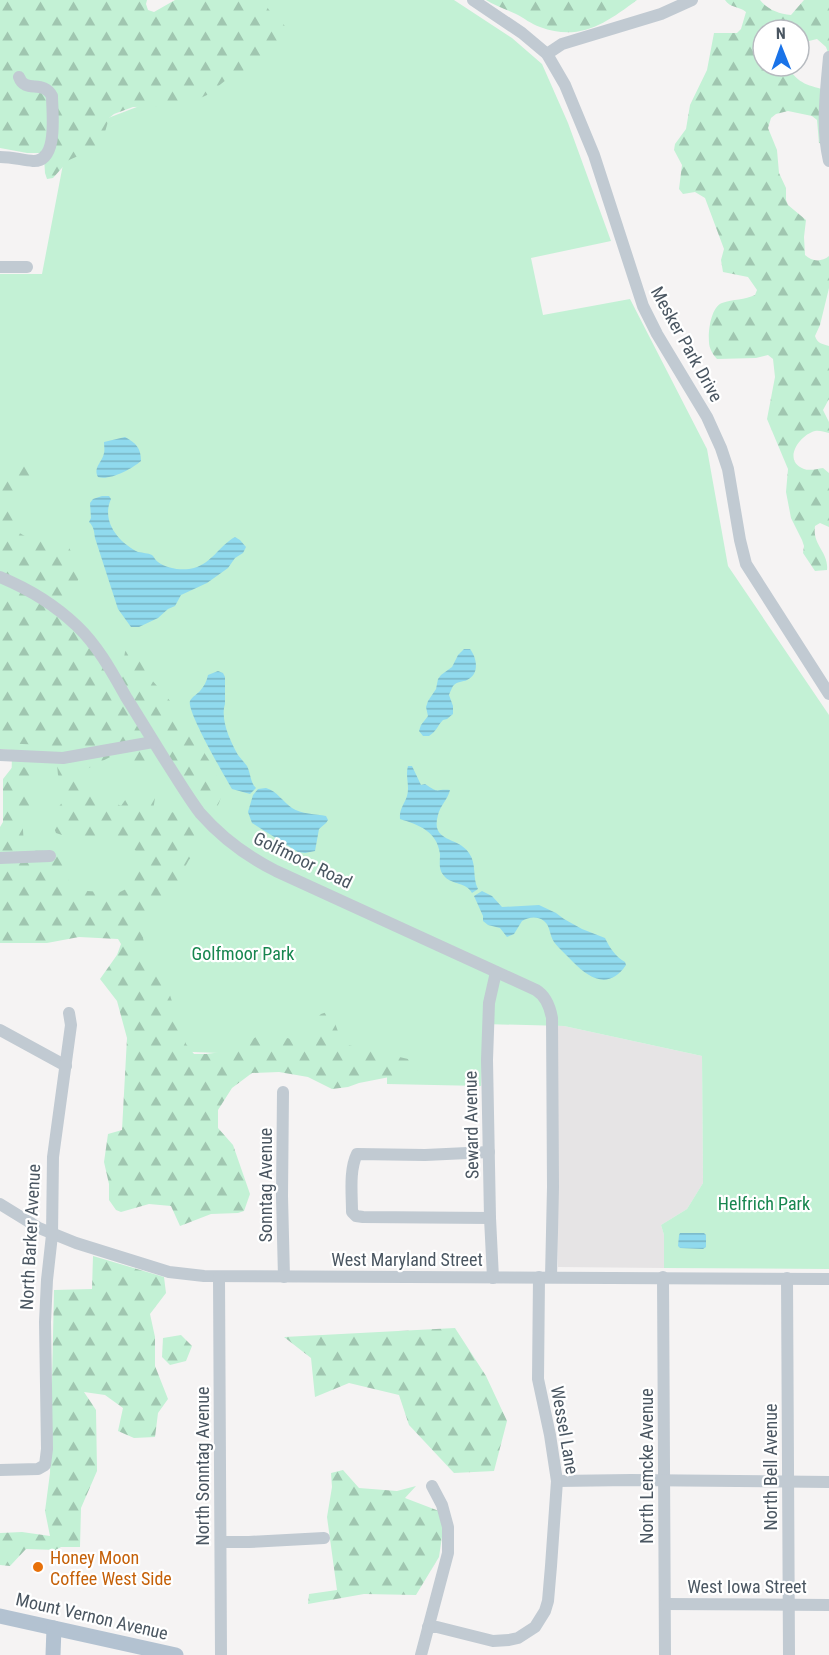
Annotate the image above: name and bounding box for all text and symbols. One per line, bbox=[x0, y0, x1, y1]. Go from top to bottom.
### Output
north arrow bbox=[751, 18, 811, 78]
text: N bbox=[776, 24, 786, 43]
street label: Mesker Park Drive bbox=[647, 283, 727, 405]
street label: Golfmoor Road bbox=[250, 827, 356, 893]
park label: Golfmoor Park bbox=[192, 943, 294, 964]
street label: Seward Avenue bbox=[460, 1071, 482, 1179]
street label: Sonntag Avenue bbox=[255, 1128, 276, 1242]
street label: North Barker Avenue bbox=[16, 1164, 44, 1310]
park label: Helfrich Park bbox=[718, 1193, 810, 1214]
street label: West Maryland Street bbox=[331, 1249, 483, 1270]
street label: Wessel Lane bbox=[547, 1384, 583, 1476]
street label: North Sonntag Avenue bbox=[192, 1387, 213, 1545]
street label: North Lemcke Avenue bbox=[636, 1388, 657, 1544]
street label: North Bell Avenue bbox=[760, 1404, 781, 1530]
place label: Honey Moon Coffee West Side bbox=[50, 1547, 172, 1589]
marker: Honey Moon Coffee West Side bbox=[31, 1560, 45, 1574]
street label: West Iowa Street bbox=[687, 1576, 807, 1597]
street label: Mount Vernon Avenue bbox=[14, 1588, 170, 1644]

